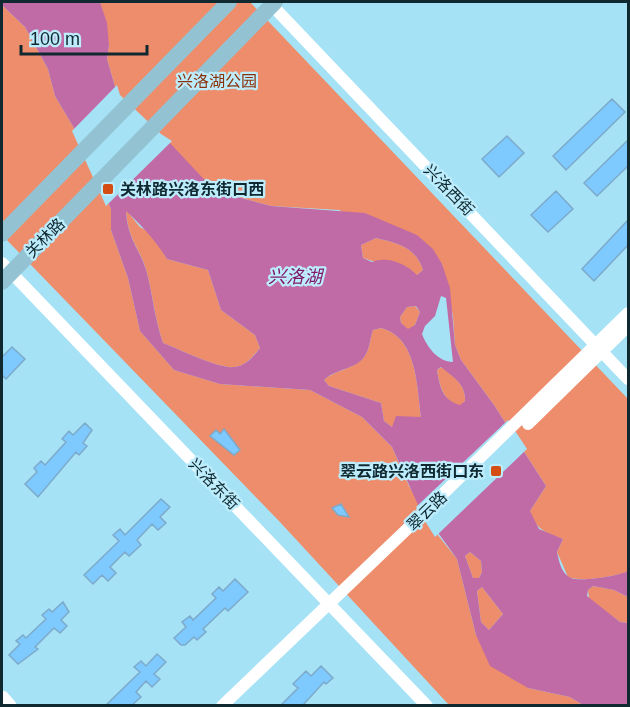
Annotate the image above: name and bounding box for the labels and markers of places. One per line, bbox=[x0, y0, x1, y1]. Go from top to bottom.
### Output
place label: 关林路兴洛东街口西 bbox=[120, 181, 264, 198]
marker: 关林路兴洛东街口西 bbox=[101, 182, 115, 196]
place label: 翠云路兴洛西街口东 bbox=[340, 463, 484, 480]
marker: 翠云路兴洛西街口东 bbox=[489, 464, 503, 478]

